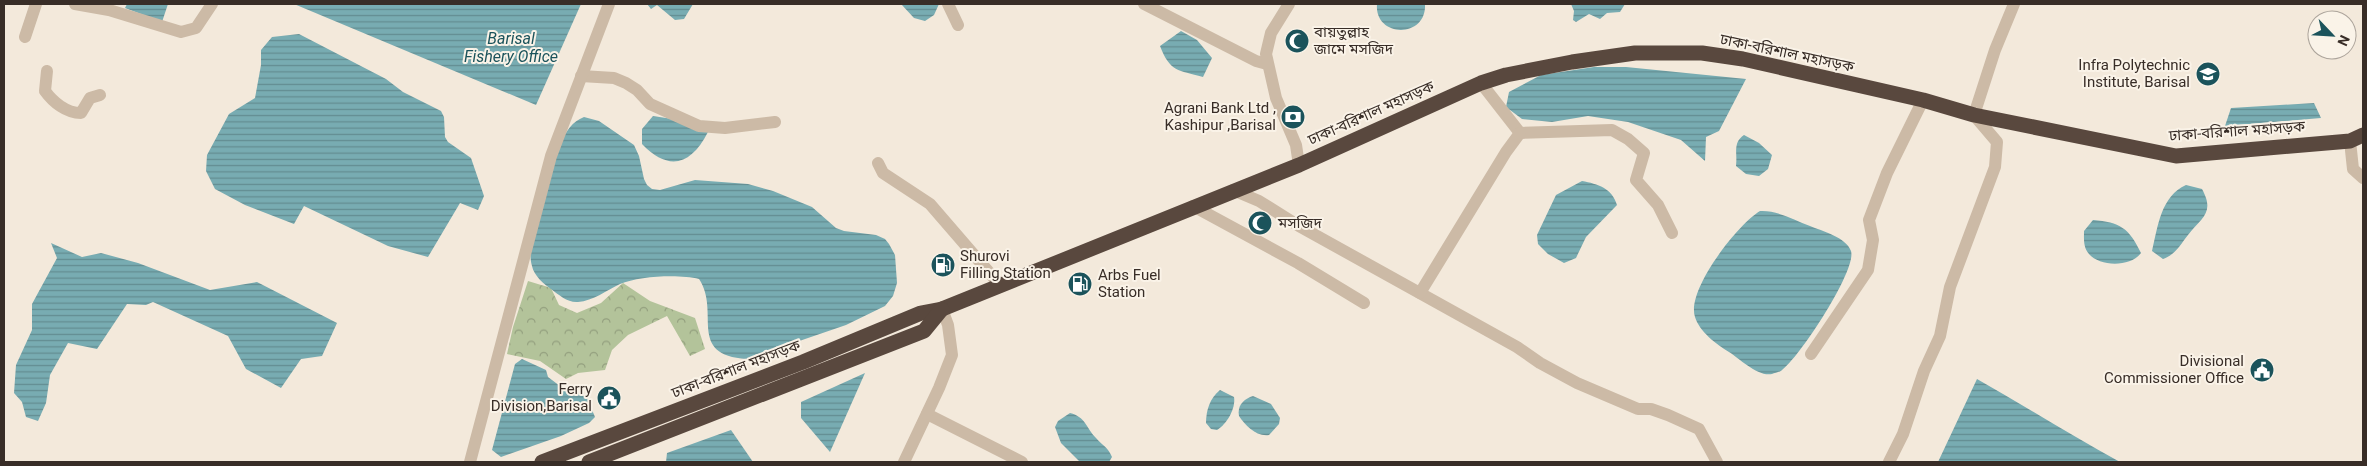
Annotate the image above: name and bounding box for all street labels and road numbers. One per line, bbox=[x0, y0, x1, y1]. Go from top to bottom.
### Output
street label: ঢাকা-বরিশাল মহাসড়ক bbox=[1717, 30, 1857, 76]
street label: ঢাকা-বরিশাল মহাসড়ক bbox=[1304, 77, 1438, 149]
street label: ঢাকা-বরিশাল মহাসড়ক bbox=[2167, 117, 2307, 145]
street label: ঢাকা-বরিশাল মহাসড়ক bbox=[668, 336, 804, 402]

